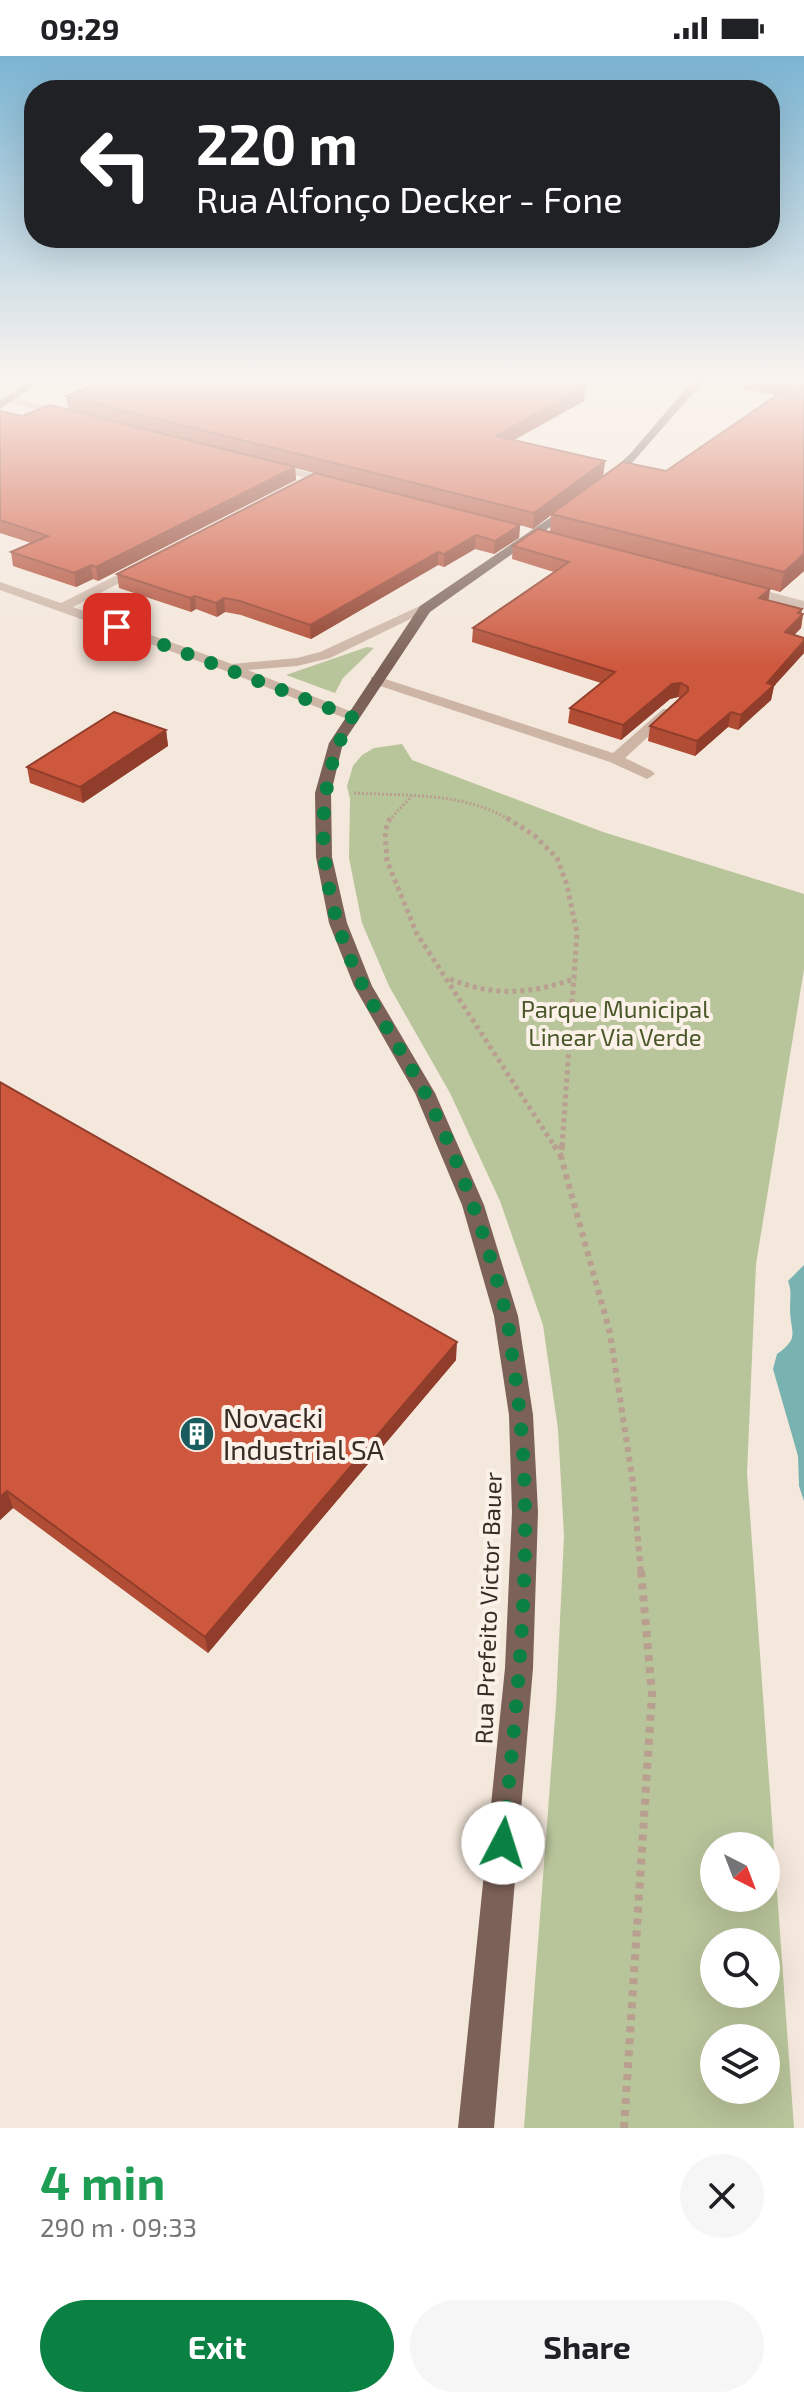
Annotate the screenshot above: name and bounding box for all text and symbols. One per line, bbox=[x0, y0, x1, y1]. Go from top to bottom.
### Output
text: 09:29 bbox=[40, 10, 119, 46]
text: 220 m bbox=[196, 109, 358, 176]
icon: left bbox=[64, 112, 168, 216]
text: Rua Alfonço Decker - Fone bbox=[196, 177, 623, 220]
pin bbox=[83, 593, 151, 661]
icon: arrive bbox=[95, 605, 139, 649]
park label: Parque Municipal Linear Via Verde bbox=[521, 994, 709, 1051]
place label: Novacki Industrial SA bbox=[223, 1400, 385, 1466]
building icon: Novacki Industrial SA bbox=[178, 1415, 216, 1453]
street label: Rua Prefeito Victor Bauer bbox=[468, 1471, 507, 1745]
position arrow bbox=[461, 1801, 545, 1885]
north arrow bbox=[700, 1832, 780, 1912]
map controls bbox=[700, 1832, 780, 2104]
button: search bbox=[700, 1928, 780, 2008]
button: layers bbox=[700, 2024, 780, 2104]
text: 4 min bbox=[40, 2152, 165, 2210]
button: close bbox=[680, 2154, 764, 2238]
text: 290 m · 09:33 bbox=[40, 2211, 197, 2242]
button: Exit bbox=[40, 2300, 394, 2392]
button: Share bbox=[410, 2300, 764, 2392]

